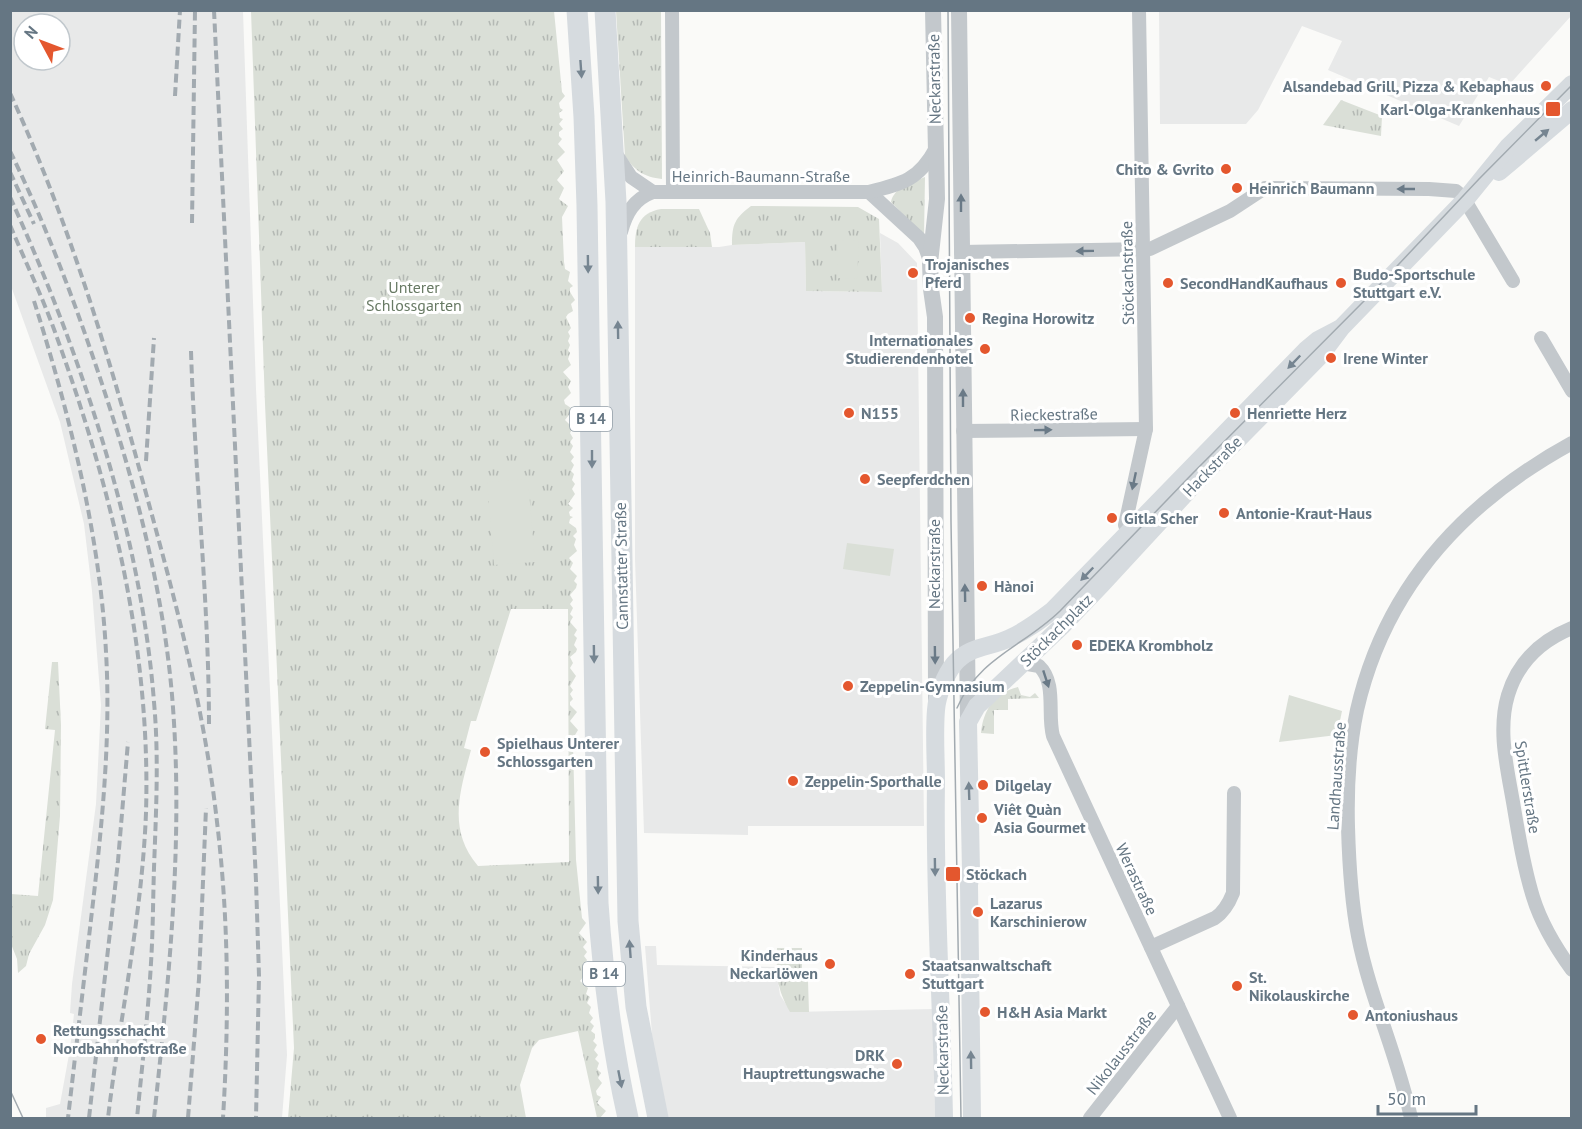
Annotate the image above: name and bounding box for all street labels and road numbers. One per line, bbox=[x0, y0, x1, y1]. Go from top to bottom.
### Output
street label: Neckarstraße bbox=[923, 34, 945, 124]
street label: Heinrich-Baumann-Straße bbox=[672, 166, 850, 186]
street label: Stöckachstraße bbox=[1116, 221, 1138, 325]
street label: Rieckestraße bbox=[1010, 403, 1098, 425]
road number: B 14 bbox=[570, 407, 612, 431]
street label: Hackstraße bbox=[1178, 431, 1246, 501]
street label: Cannstatter Straße bbox=[610, 502, 632, 630]
street label: Neckarstraße bbox=[924, 519, 944, 609]
street label: Stöckachplatz bbox=[1015, 589, 1097, 671]
street label: Landhausstraße bbox=[1322, 721, 1350, 831]
street label: Spittlerstraße bbox=[1511, 739, 1545, 835]
street label: Werastraße bbox=[1112, 840, 1162, 918]
road number: B 14 bbox=[583, 962, 625, 986]
street label: Neckarstraße bbox=[931, 1005, 953, 1095]
street label: Nikolausstraße bbox=[1082, 1006, 1160, 1098]

